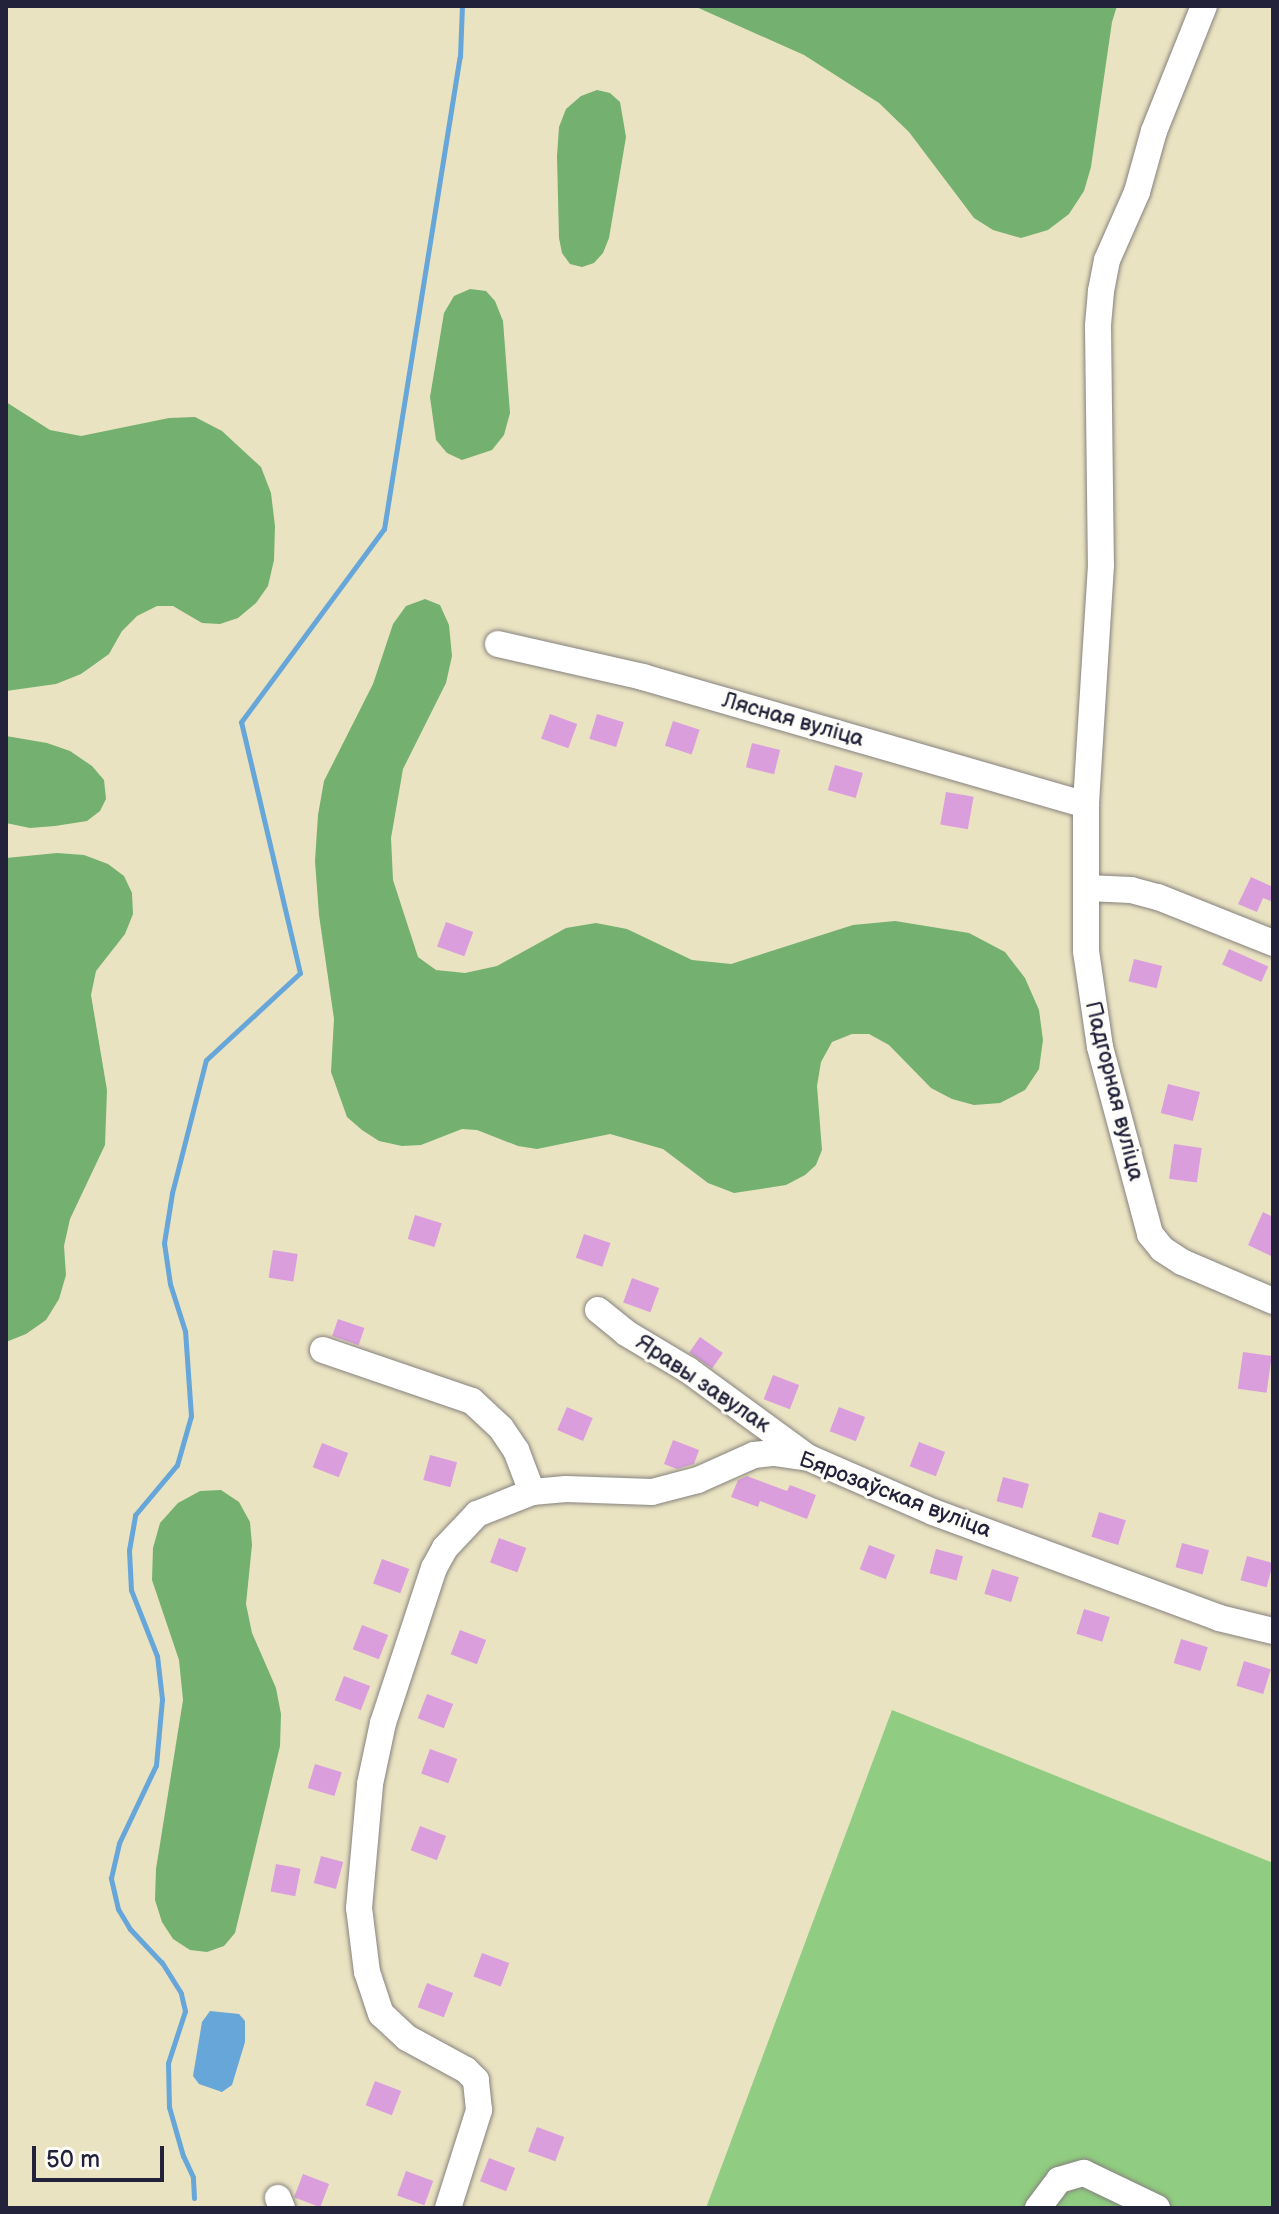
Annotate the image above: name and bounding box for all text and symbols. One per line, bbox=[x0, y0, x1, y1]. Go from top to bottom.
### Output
street label: Лясная вуліца bbox=[719, 687, 867, 753]
street label: Падгорная вуліца bbox=[1079, 999, 1149, 1183]
street label: Яравы завулак bbox=[631, 1329, 775, 1439]
street label: Бярозаўская вуліца bbox=[795, 1446, 995, 1544]
scale bar bbox=[36, 2130, 168, 2180]
text: 50 m bbox=[46, 2145, 100, 2174]

